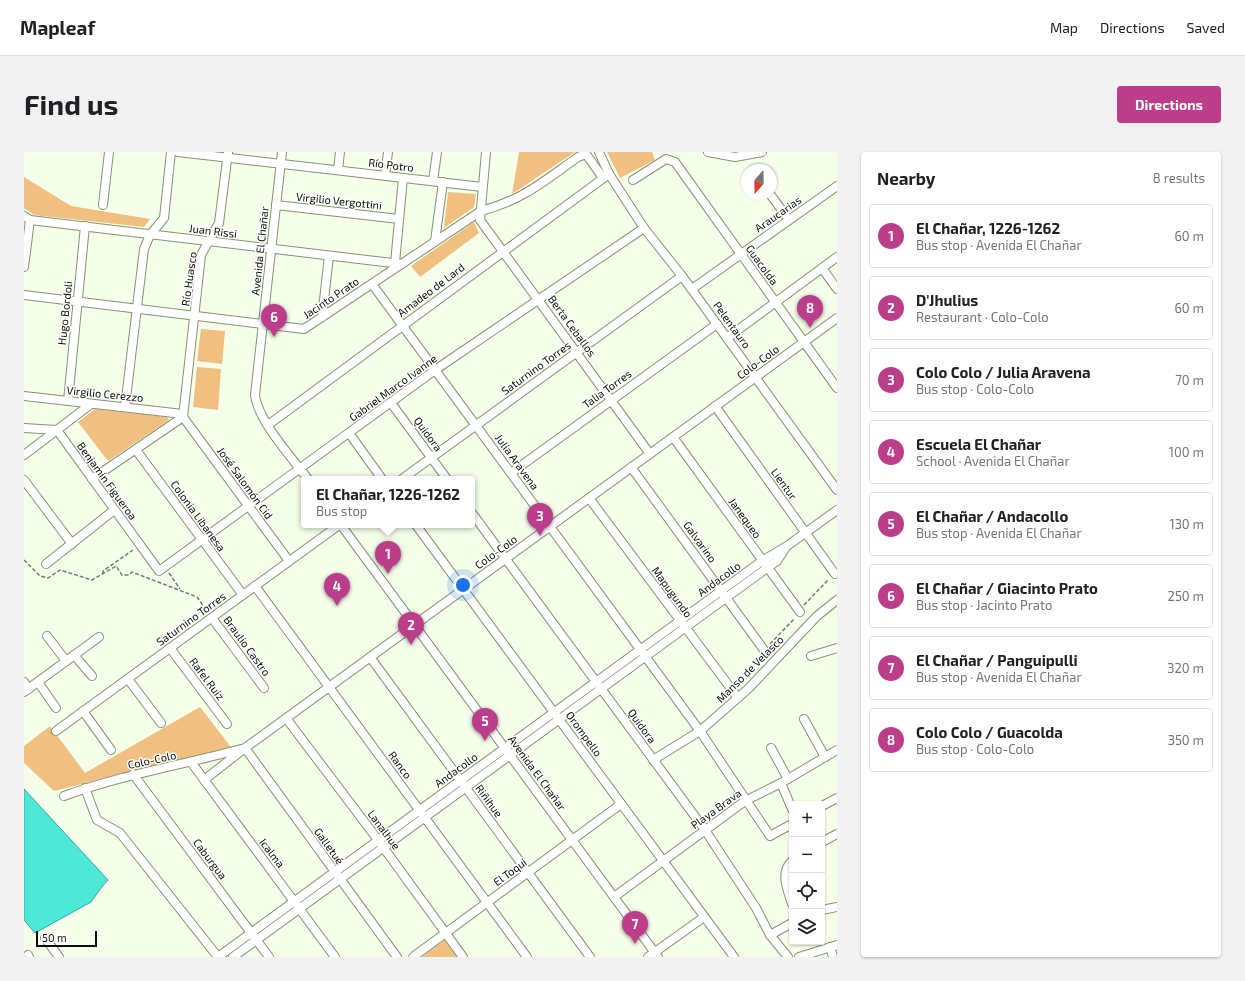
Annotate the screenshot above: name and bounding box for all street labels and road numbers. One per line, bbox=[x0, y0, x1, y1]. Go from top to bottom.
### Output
street label: Río Potro bbox=[368, 155, 414, 174]
street label: Virgilio Vergottini bbox=[295, 190, 383, 211]
street label: Araucarias bbox=[752, 193, 804, 234]
street label: Avenida El Chañar bbox=[248, 205, 271, 296]
street label: Juan Rissi bbox=[188, 221, 238, 240]
street label: Guacolda bbox=[744, 242, 781, 287]
street label: Río Huasco bbox=[178, 251, 199, 307]
street label: Amadeo de Lard bbox=[395, 260, 467, 319]
street label: Jacinto Prato bbox=[300, 274, 361, 321]
street label: Hugo Bordoli bbox=[55, 280, 74, 346]
street label: Berta Ceballos bbox=[546, 292, 599, 359]
street label: Pelentauro bbox=[711, 299, 754, 351]
street label: Saturnino Torres bbox=[498, 338, 573, 397]
street label: Colo-Colo bbox=[734, 342, 781, 381]
street label: Gabriel Marco Ivanne bbox=[346, 351, 439, 424]
street label: Talia Torres bbox=[580, 366, 634, 411]
street label: Virgilio Cerezzo bbox=[66, 383, 144, 404]
street label: Quidora bbox=[411, 414, 445, 454]
street label: Julia Aravena bbox=[493, 431, 542, 492]
street label: Benjamín Figueroa bbox=[74, 439, 140, 523]
street label: José Salomón Cid bbox=[215, 444, 276, 521]
street label: Lientur bbox=[769, 466, 800, 502]
street label: Colonia Libanesa bbox=[168, 478, 228, 554]
street label: Janequeo bbox=[726, 495, 764, 540]
street label: Galvarino bbox=[681, 519, 720, 565]
street label: Colo-Colo bbox=[472, 532, 519, 571]
street label: Andacollo bbox=[695, 559, 743, 599]
street label: Mapugundo bbox=[650, 564, 695, 620]
street label: Saturnino Torres bbox=[153, 589, 228, 648]
street label: Braulio Castro bbox=[221, 613, 273, 678]
street label: Manso de Velasco bbox=[713, 632, 786, 705]
street label: Rafel Ruiz bbox=[187, 655, 228, 703]
street label: Quidora bbox=[625, 706, 659, 746]
street label: Orompello bbox=[564, 709, 605, 759]
street label: Avenida El Chañar bbox=[506, 733, 569, 813]
street label: Colo-Colo bbox=[127, 748, 177, 771]
street label: Ranco bbox=[386, 748, 415, 781]
street label: Andacollo bbox=[432, 750, 480, 790]
street label: Riñihue bbox=[473, 782, 506, 820]
street label: Playa Brava bbox=[688, 786, 743, 831]
street label: Lanalhue bbox=[365, 807, 403, 852]
street label: Galletué bbox=[312, 825, 347, 866]
street label: Caburgua bbox=[191, 836, 230, 882]
street label: Icalma bbox=[257, 836, 288, 870]
street label: El Toqui bbox=[491, 855, 529, 888]

